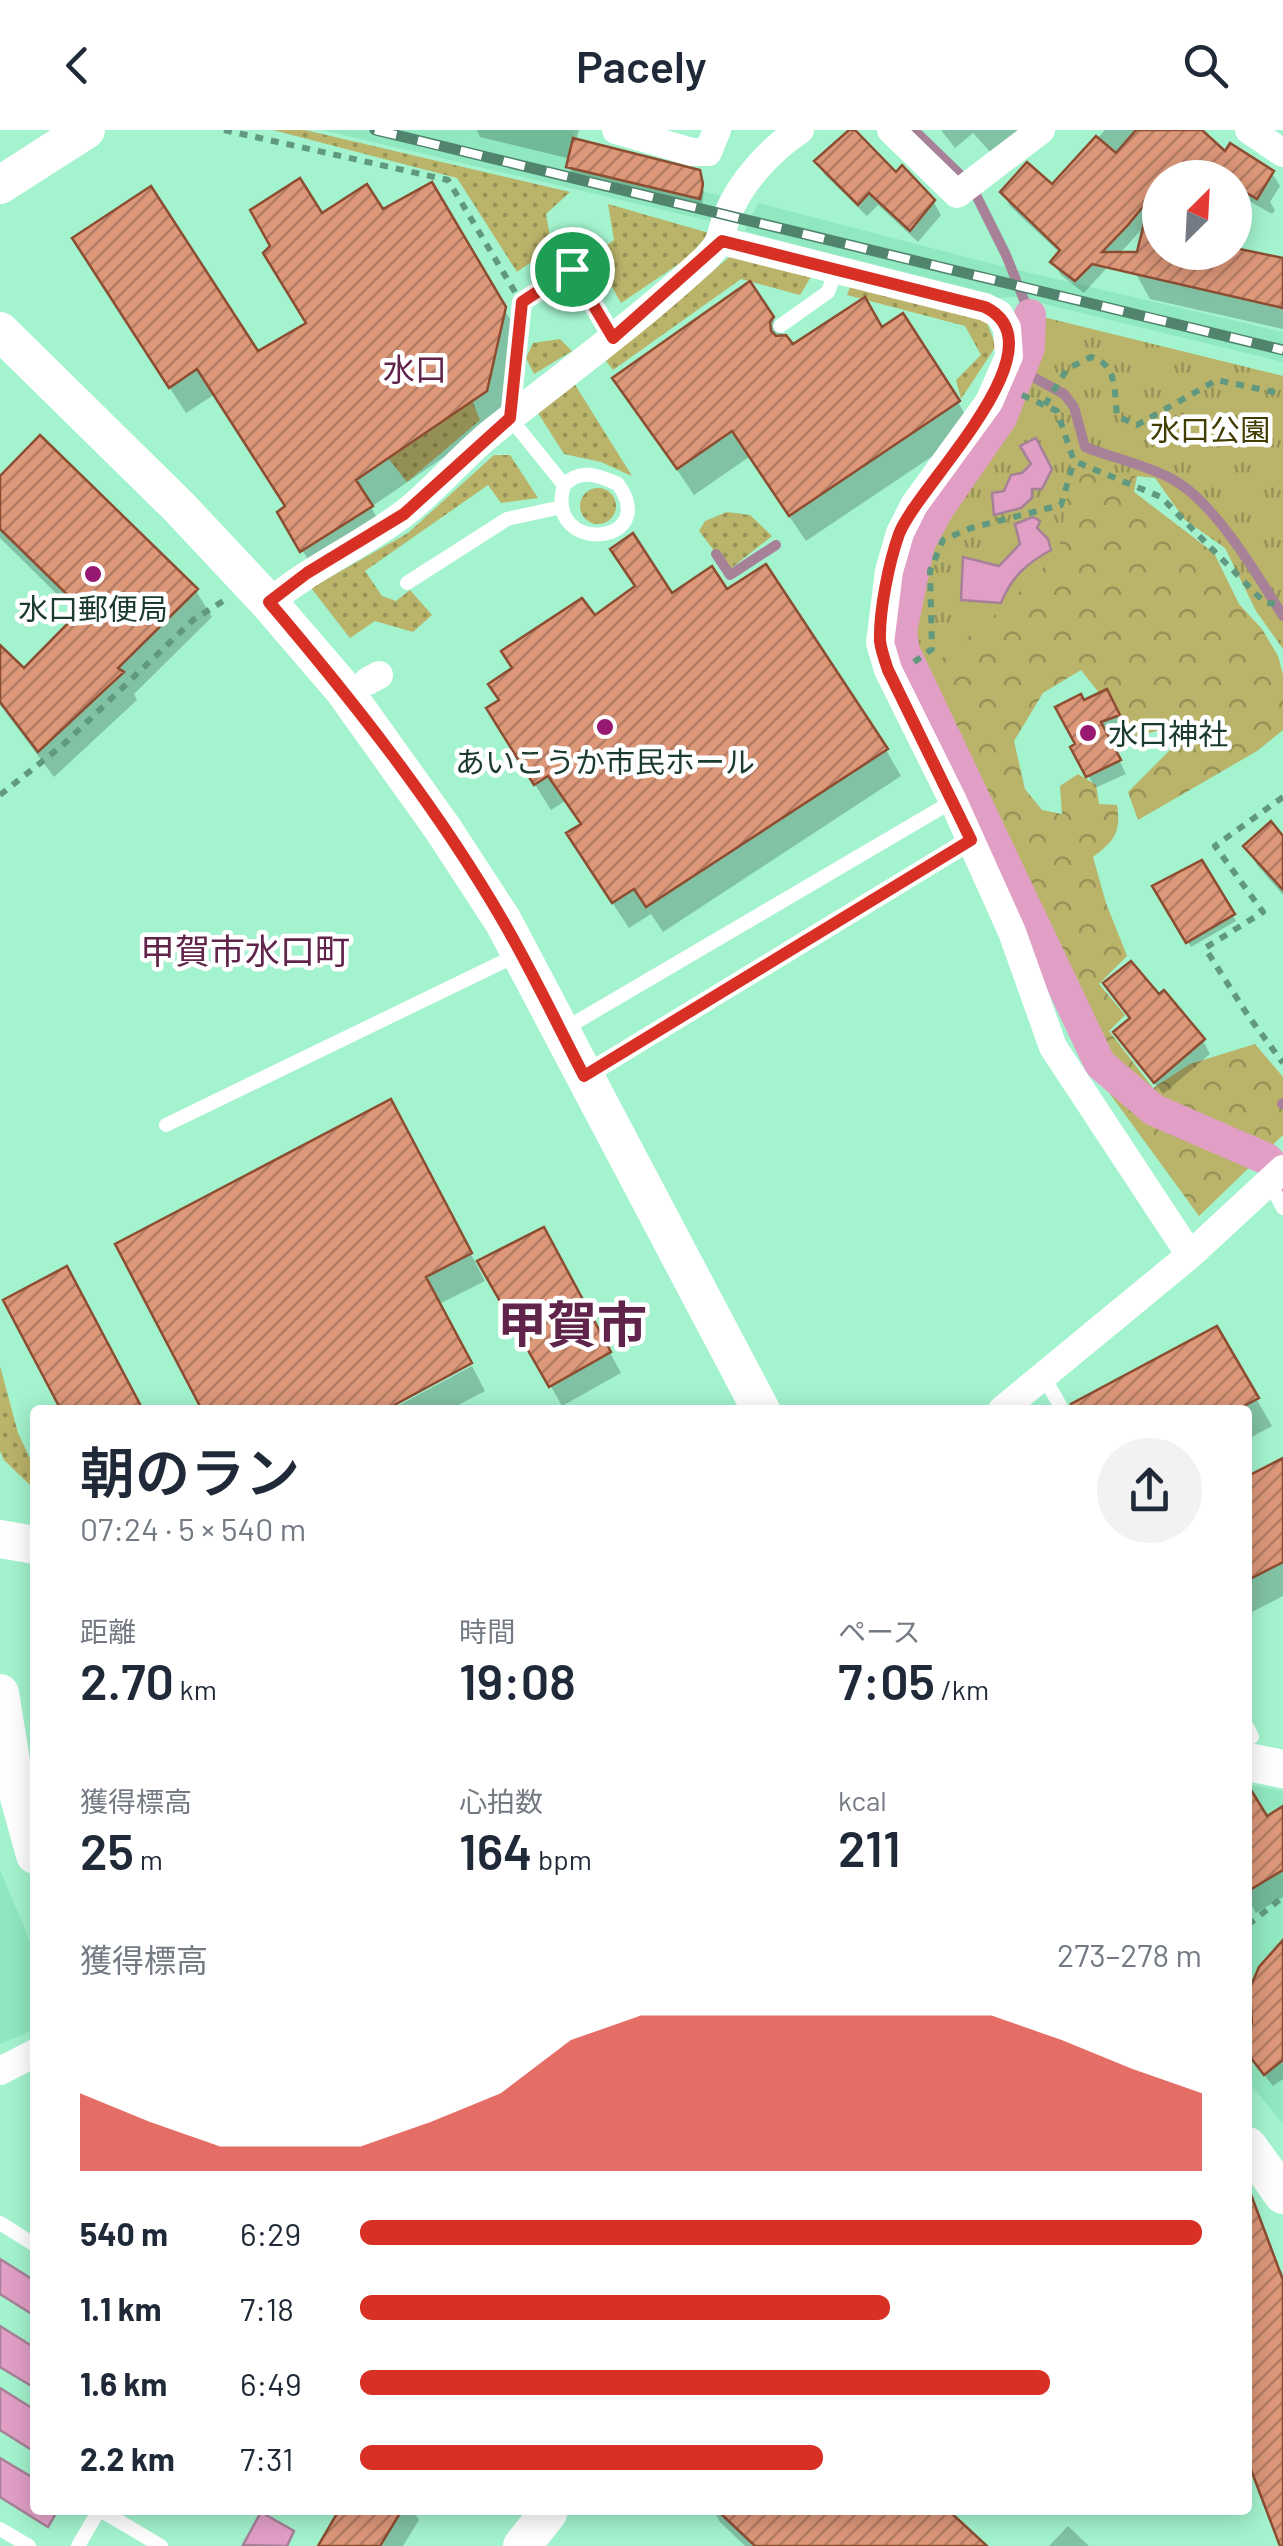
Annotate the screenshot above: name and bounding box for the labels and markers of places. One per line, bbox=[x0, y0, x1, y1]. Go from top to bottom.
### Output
pin bbox=[530, 227, 615, 312]
marker: 水口郵便局 bbox=[82, 563, 104, 585]
place label: 水口郵便局 bbox=[18, 590, 168, 626]
place label: 水口神社 bbox=[1108, 715, 1228, 751]
marker: あいこうか市民ホール bbox=[594, 716, 616, 738]
marker: 水口神社 bbox=[1077, 722, 1099, 744]
place label: あいこうか市民ホール bbox=[455, 743, 755, 779]

